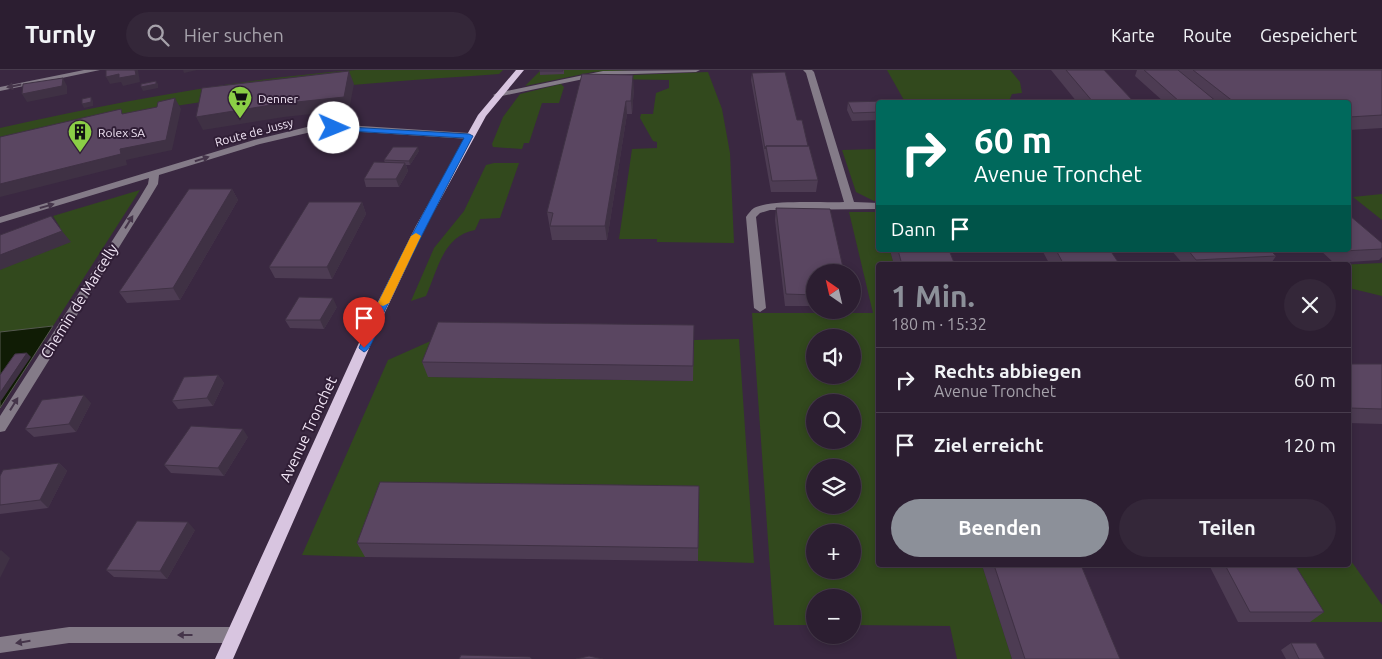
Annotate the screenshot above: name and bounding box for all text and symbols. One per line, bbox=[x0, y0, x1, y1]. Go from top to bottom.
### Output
search box bbox=[126, 12, 476, 57]
text: Turnly bbox=[25, 21, 96, 48]
icon: search bbox=[144, 21, 172, 49]
text: Hier suchen bbox=[184, 24, 284, 46]
text: Karte bbox=[1111, 25, 1155, 45]
text: Route bbox=[1183, 25, 1232, 45]
text: Gespeichert bbox=[1260, 25, 1357, 45]
one-way arrow bbox=[7, 82, 22, 90]
supermarket icon: Denner bbox=[227, 85, 253, 119]
place label: Denner bbox=[258, 92, 298, 105]
position arrow bbox=[307, 101, 359, 153]
street label: Route de Jussy bbox=[213, 115, 295, 149]
building icon: Rolex SA bbox=[67, 119, 93, 153]
icon: right bbox=[891, 120, 956, 185]
text: 60 m bbox=[974, 120, 1052, 160]
place label: Rolex SA bbox=[98, 126, 145, 139]
one-way arrow bbox=[195, 154, 210, 162]
text: Avenue Tronchet bbox=[974, 161, 1142, 186]
one-way arrow bbox=[39, 202, 54, 210]
icon: arrive bbox=[946, 215, 974, 243]
one-way arrow bbox=[124, 216, 133, 229]
text: Dann bbox=[891, 218, 936, 240]
street label: Chemin de Marcelly bbox=[37, 241, 121, 361]
north arrow bbox=[806, 264, 861, 319]
map controls bbox=[806, 264, 861, 644]
text: 1 Min. bbox=[891, 279, 975, 313]
button: close bbox=[1284, 279, 1336, 331]
pin bbox=[343, 297, 385, 348]
icon: arrive bbox=[350, 304, 378, 332]
text: 180 m · 15:32 bbox=[891, 315, 987, 333]
button: sound bbox=[806, 329, 861, 384]
text: Rechts abbiegen bbox=[934, 360, 1082, 382]
icon: right bbox=[891, 366, 919, 394]
text: 60 m bbox=[1294, 369, 1336, 391]
street label: Avenue Tronchet bbox=[276, 373, 340, 484]
text: Avenue Tronchet bbox=[934, 382, 1056, 400]
button: search bbox=[806, 394, 861, 449]
one-way arrow bbox=[10, 397, 19, 411]
icon: arrive bbox=[891, 431, 919, 459]
text: Ziel erreicht bbox=[934, 434, 1043, 456]
text: 120 m bbox=[1283, 434, 1336, 456]
button: layers bbox=[806, 459, 861, 514]
button: Beenden bbox=[891, 499, 1109, 557]
button: Teilen bbox=[1119, 499, 1336, 557]
button: + bbox=[806, 524, 861, 579]
button: − bbox=[806, 589, 861, 644]
one-way arrow bbox=[177, 631, 193, 639]
one-way arrow bbox=[15, 638, 31, 646]

